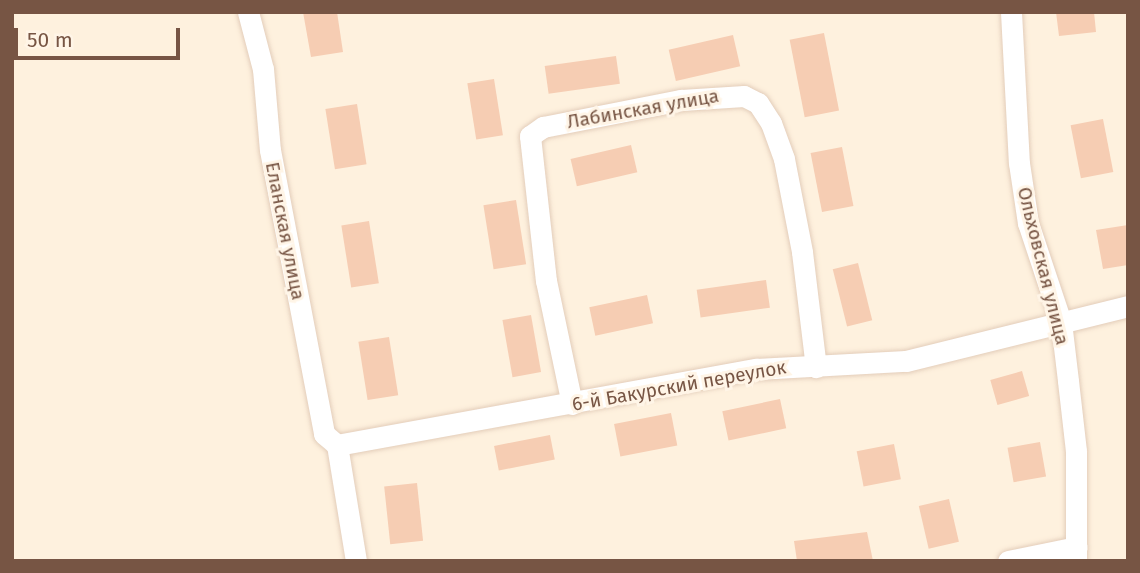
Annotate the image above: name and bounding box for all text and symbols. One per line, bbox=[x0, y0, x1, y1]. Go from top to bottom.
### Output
scale bar bbox=[18, 14, 184, 58]
text: 50 m bbox=[27, 27, 73, 53]
street label: Лабинская улица bbox=[565, 84, 721, 134]
street label: Еланская улица bbox=[260, 160, 310, 302]
street label: Ольховская улица bbox=[1012, 185, 1074, 347]
street label: 6-й Бакурский переулок bbox=[570, 356, 788, 416]

